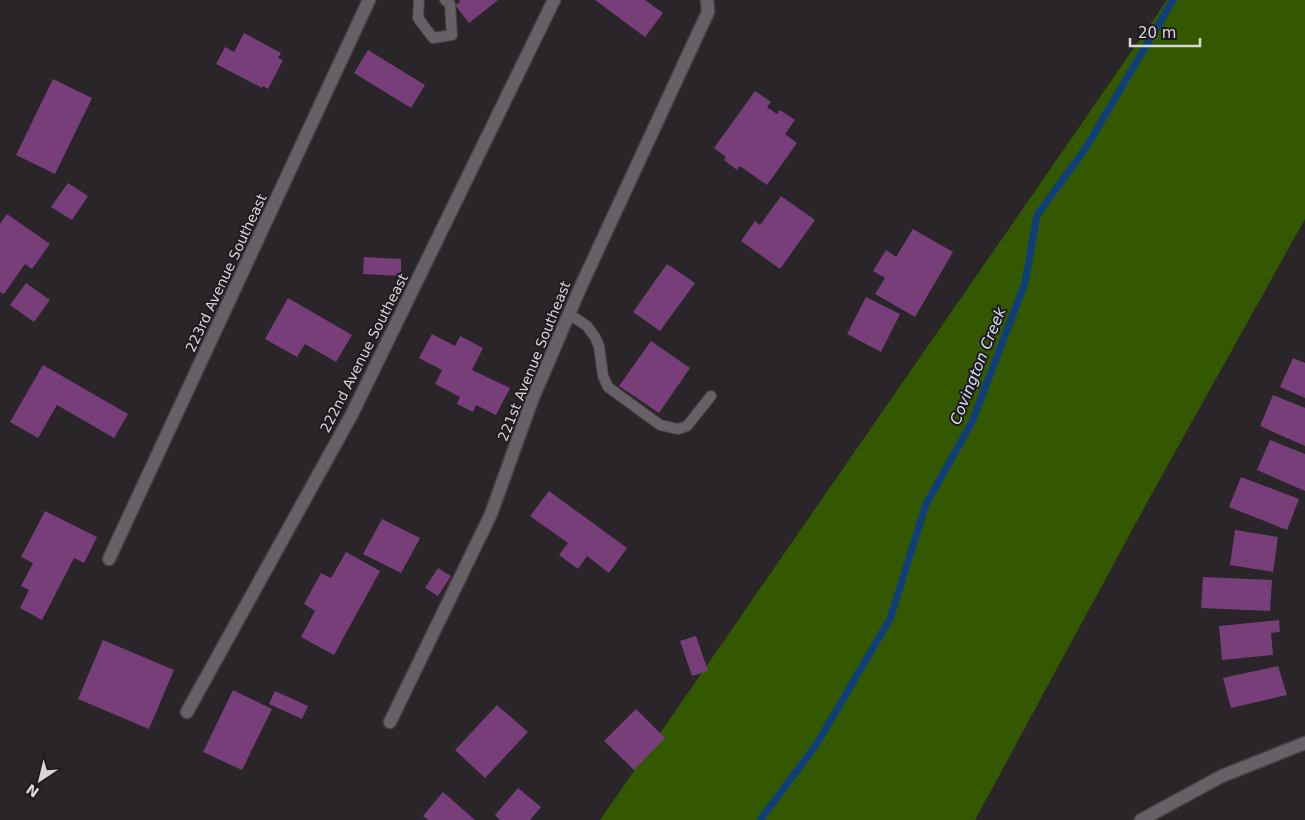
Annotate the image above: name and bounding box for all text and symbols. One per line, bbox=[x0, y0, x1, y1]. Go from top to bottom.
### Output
scale bar bbox=[1130, 15, 1200, 47]
text: 20 m bbox=[1138, 24, 1176, 42]
street label: 223rd Avenue Southeast bbox=[182, 191, 270, 355]
street label: 222nd Avenue Southeast bbox=[317, 270, 411, 435]
street label: 221st Avenue Southeast bbox=[495, 278, 574, 443]
water label: Covington Creek bbox=[946, 304, 1010, 427]
north arrow bbox=[15, 755, 65, 805]
text: N bbox=[23, 781, 42, 801]

